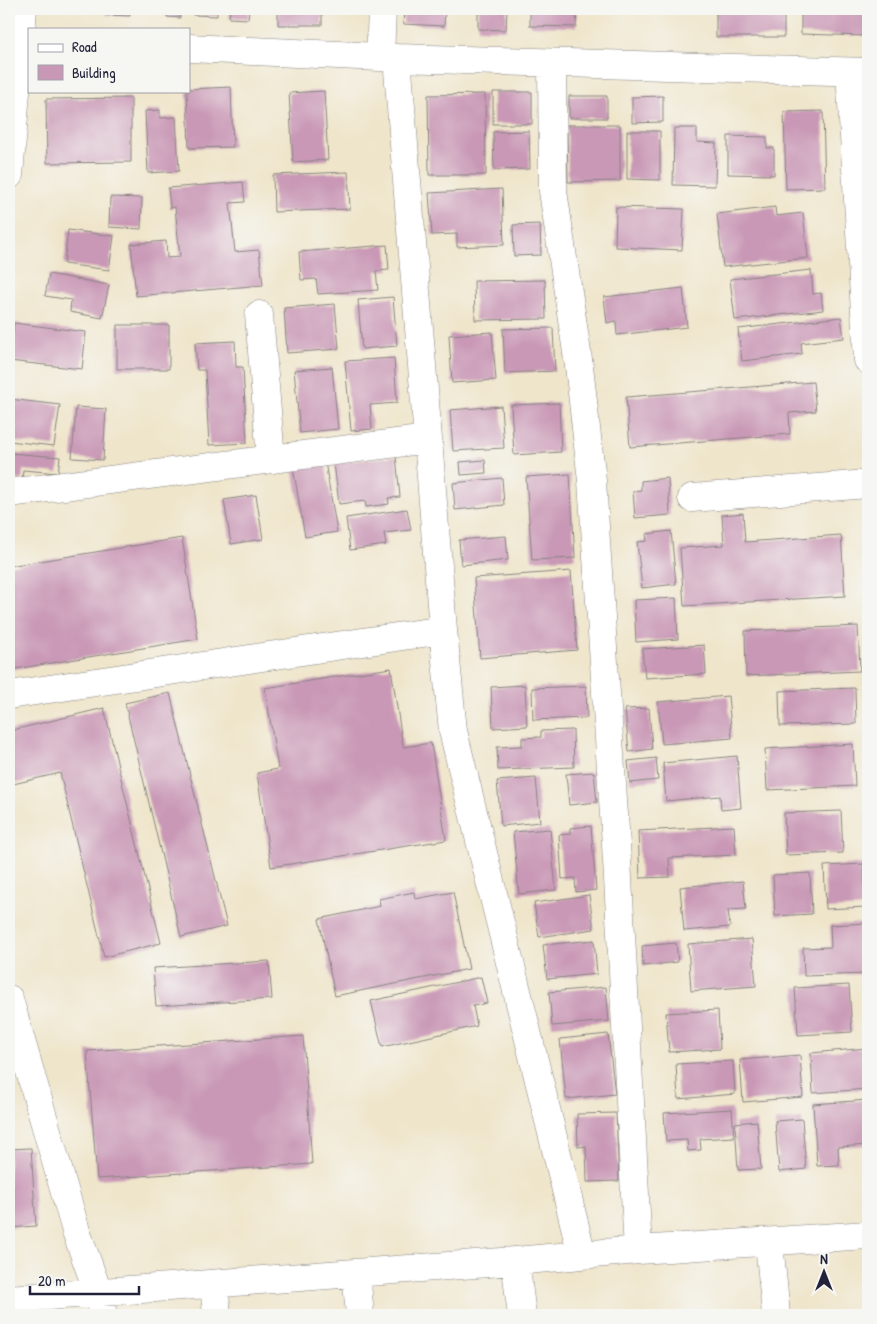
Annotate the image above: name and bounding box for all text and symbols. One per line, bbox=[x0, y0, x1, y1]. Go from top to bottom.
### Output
legend bbox=[28, 28, 190, 92]
text: Road bbox=[72, 36, 97, 57]
text: Building bbox=[72, 62, 116, 83]
north arrow bbox=[800, 1246, 850, 1296]
text: N bbox=[820, 1249, 828, 1268]
scale bar bbox=[30, 1264, 139, 1296]
text: 20 m bbox=[38, 1270, 65, 1291]

